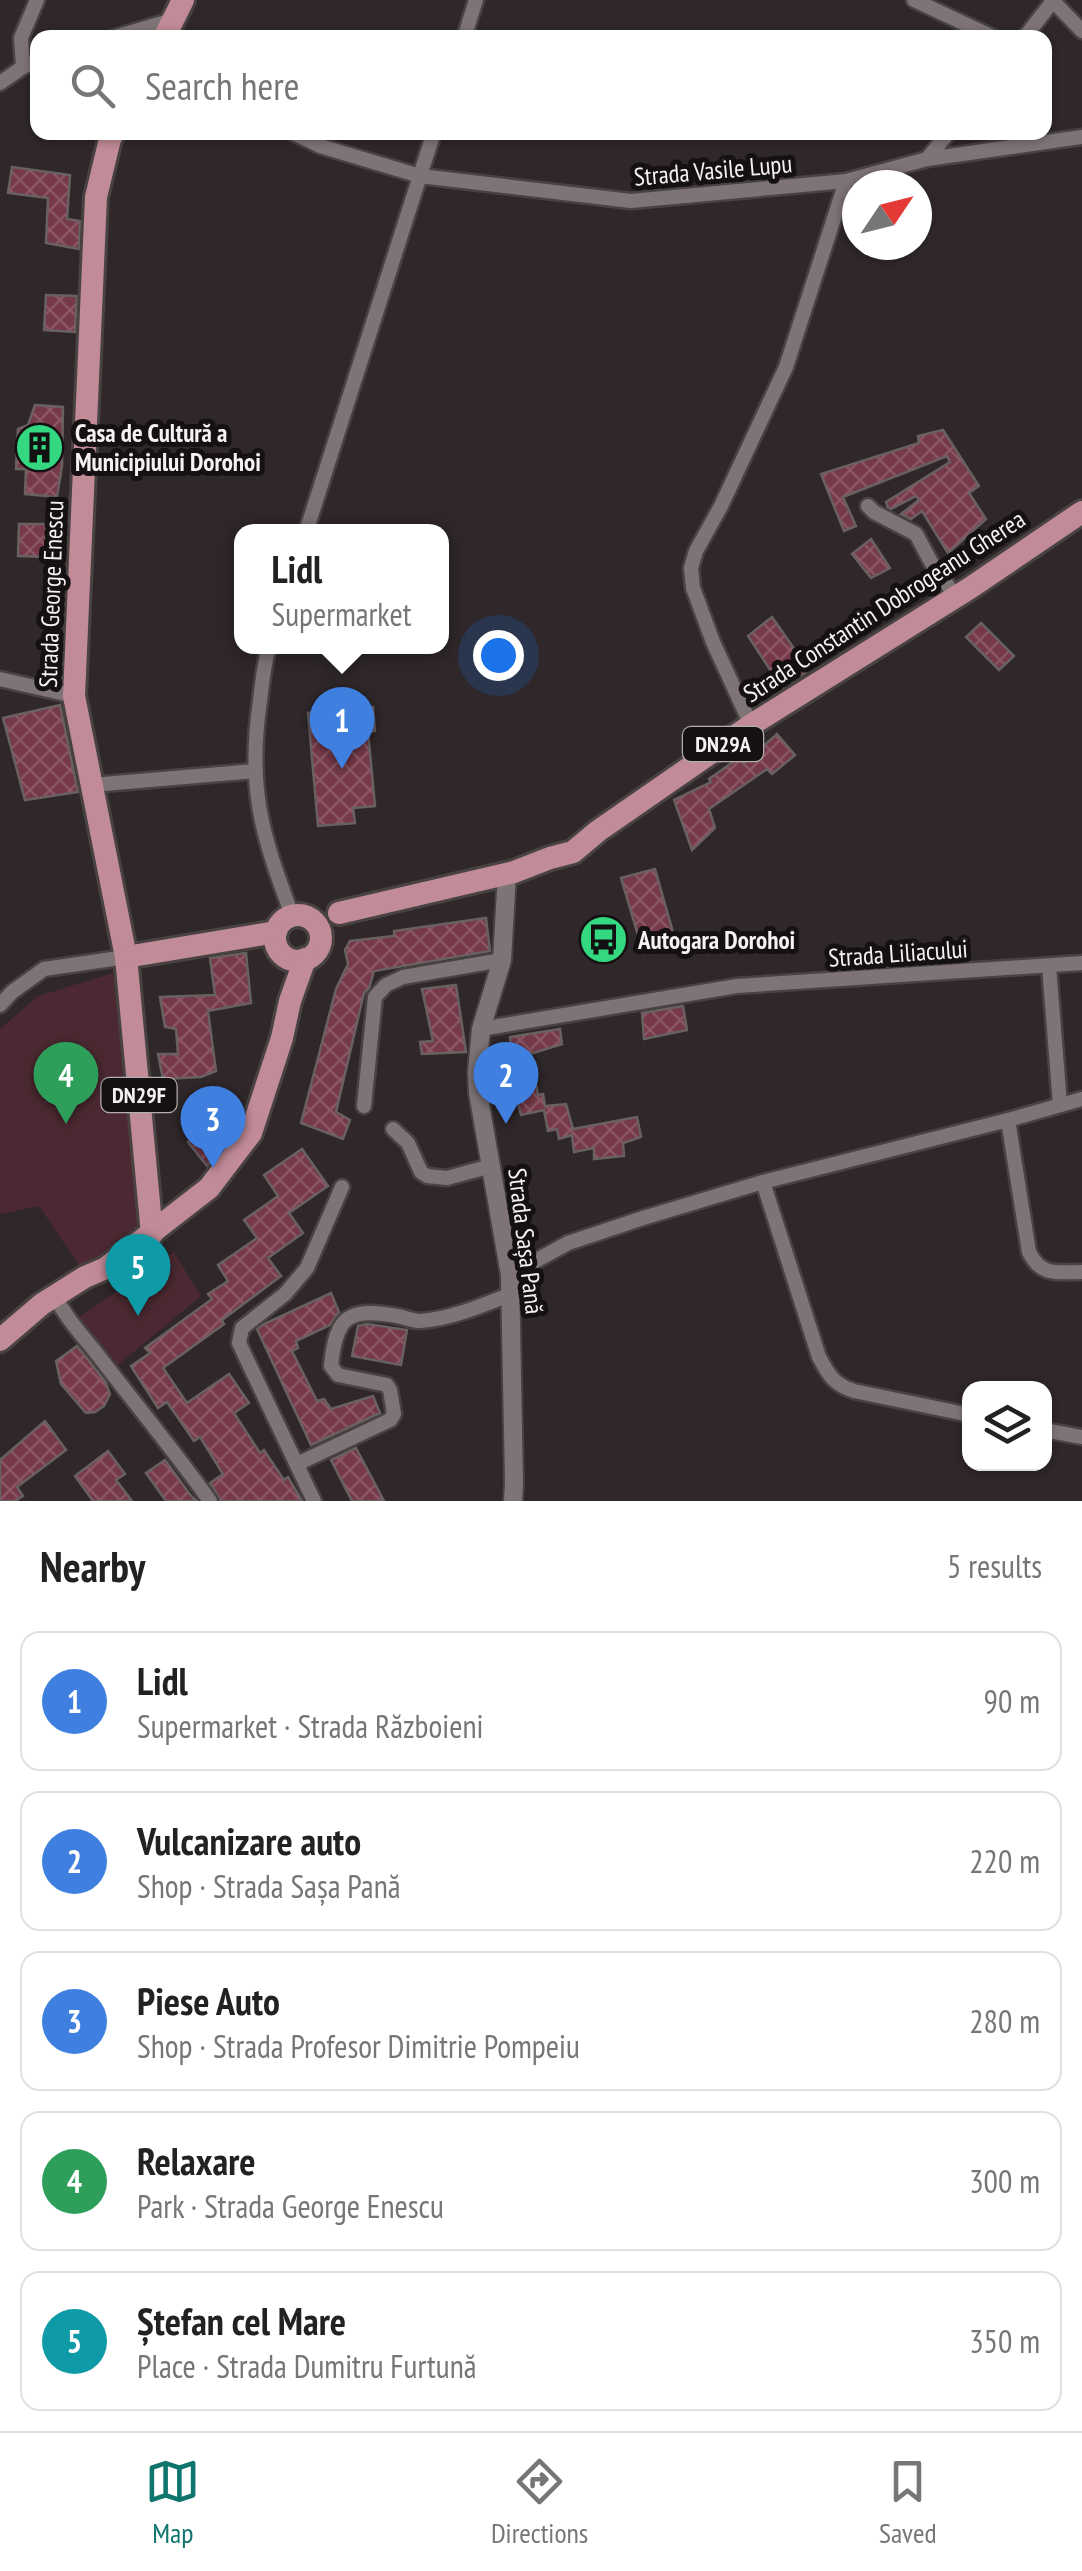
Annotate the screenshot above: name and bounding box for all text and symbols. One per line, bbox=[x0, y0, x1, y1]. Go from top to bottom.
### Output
search box bbox=[30, 30, 1052, 140]
icon: search bbox=[65, 58, 120, 113]
text: Search here bbox=[145, 61, 299, 110]
street label: Strada Vasile Lupu bbox=[633, 147, 793, 193]
north arrow bbox=[842, 170, 932, 260]
place label: Casa de Cultură a Municipiului Dorohoi bbox=[75, 417, 261, 478]
building icon: Casa de Cultură a Municipiului Dorohoi bbox=[14, 421, 66, 473]
street label: Strada George Enescu bbox=[32, 500, 70, 688]
street label: Strada Constantin Dobrogeanu Gherea bbox=[737, 503, 1031, 709]
popup bbox=[234, 524, 449, 654]
text: Lidl bbox=[271, 544, 322, 593]
text: Supermarket bbox=[271, 593, 412, 635]
your location bbox=[473, 630, 524, 681]
pin: 1 bbox=[310, 686, 374, 769]
road number: DN29A bbox=[683, 727, 763, 761]
bus stop icon: Autogara Dorohoi bbox=[577, 914, 629, 966]
place label: Autogara Dorohoi bbox=[637, 924, 795, 956]
street label: Strada Liliacului bbox=[827, 932, 969, 974]
pin: 4 bbox=[34, 1042, 98, 1124]
pin: 2 bbox=[474, 1042, 538, 1124]
road number: DN29F bbox=[102, 1078, 176, 1112]
pin: 3 bbox=[180, 1086, 246, 1168]
street label: Strada Sașa Pană bbox=[501, 1166, 551, 1316]
pin: 5 bbox=[106, 1234, 170, 1316]
map controls bbox=[962, 1381, 1052, 1471]
button: layers bbox=[962, 1381, 1052, 1471]
text: Nearby bbox=[40, 1539, 145, 1594]
text: 5 results bbox=[947, 1545, 1042, 1587]
text: Lidl bbox=[137, 1656, 188, 1705]
text: 1 bbox=[67, 1680, 82, 1722]
text: 90 m bbox=[984, 1680, 1040, 1722]
text: Supermarket · Strada Războieni bbox=[137, 1705, 483, 1747]
text: Vulcanizare auto bbox=[137, 1816, 361, 1865]
text: 2 bbox=[67, 1840, 82, 1882]
text: 220 m bbox=[969, 1840, 1040, 1882]
text: Shop · Strada Sașa Pană bbox=[137, 1865, 401, 1907]
text: Piese Auto bbox=[137, 1976, 280, 2025]
text: 3 bbox=[67, 2000, 82, 2042]
text: 280 m bbox=[969, 2000, 1040, 2042]
text: Shop · Strada Profesor Dimitrie Pompeiu bbox=[137, 2025, 580, 2067]
text: Relaxare bbox=[137, 2136, 256, 2185]
text: 4 bbox=[67, 2160, 82, 2202]
text: 300 m bbox=[969, 2160, 1040, 2202]
text: Park · Strada George Enescu bbox=[137, 2185, 444, 2227]
text: Ștefan cel Mare bbox=[137, 2296, 346, 2345]
text: 5 bbox=[67, 2320, 82, 2362]
text: 350 m bbox=[969, 2320, 1040, 2362]
text: Place · Strada Dumitru Furtună bbox=[137, 2345, 477, 2387]
tab: Map bbox=[145, 2454, 200, 2551]
tab: Directions bbox=[491, 2454, 588, 2551]
tab: Saved bbox=[879, 2454, 937, 2551]

